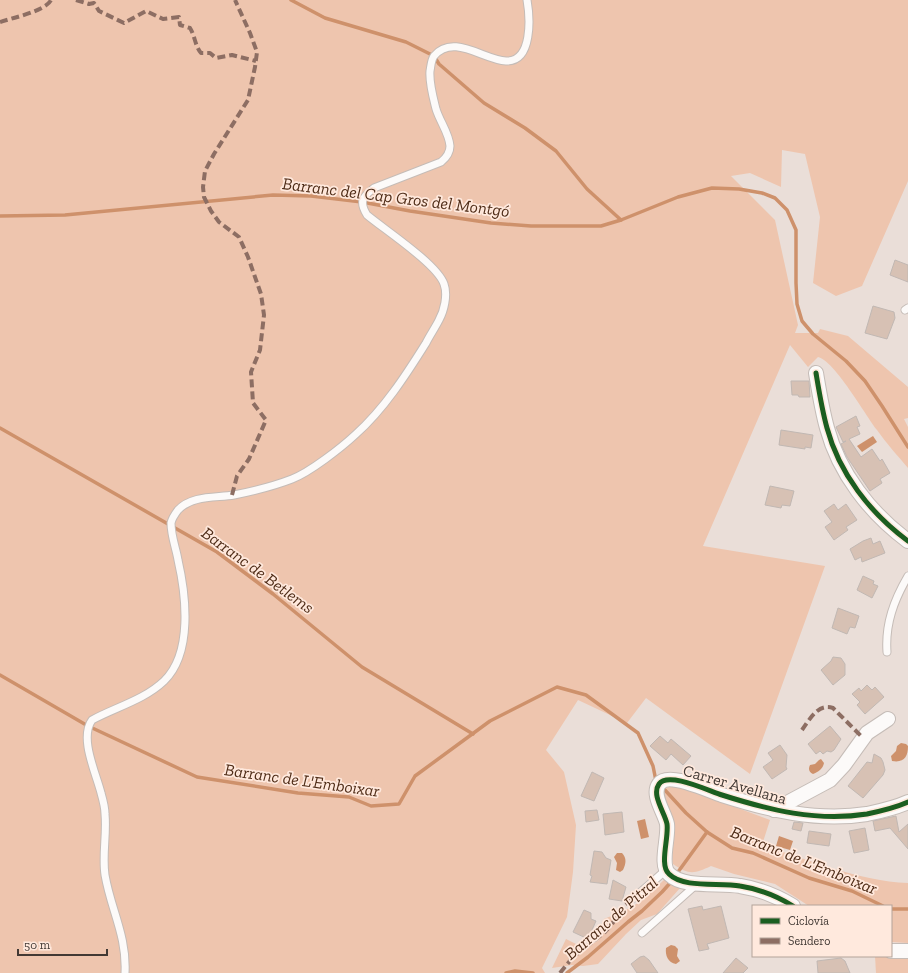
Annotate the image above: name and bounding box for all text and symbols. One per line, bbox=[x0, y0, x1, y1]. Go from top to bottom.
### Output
water label: Barranc del Cap Gros del Montgó bbox=[281, 173, 511, 221]
water label: Barranc de Betlems bbox=[198, 523, 318, 617]
water label: Barranc de L'Emboixar bbox=[223, 759, 381, 801]
street label: Carrer Avellana bbox=[681, 761, 789, 808]
water label: Barranc de L'Emboixar bbox=[728, 821, 880, 899]
water label: Barranc de Pitral bbox=[560, 872, 662, 964]
legend bbox=[752, 905, 892, 957]
text: Ciclovía bbox=[788, 914, 829, 928]
scale bar bbox=[18, 931, 107, 957]
text: Sendero bbox=[788, 934, 830, 948]
text: 50 m bbox=[24, 938, 51, 952]

